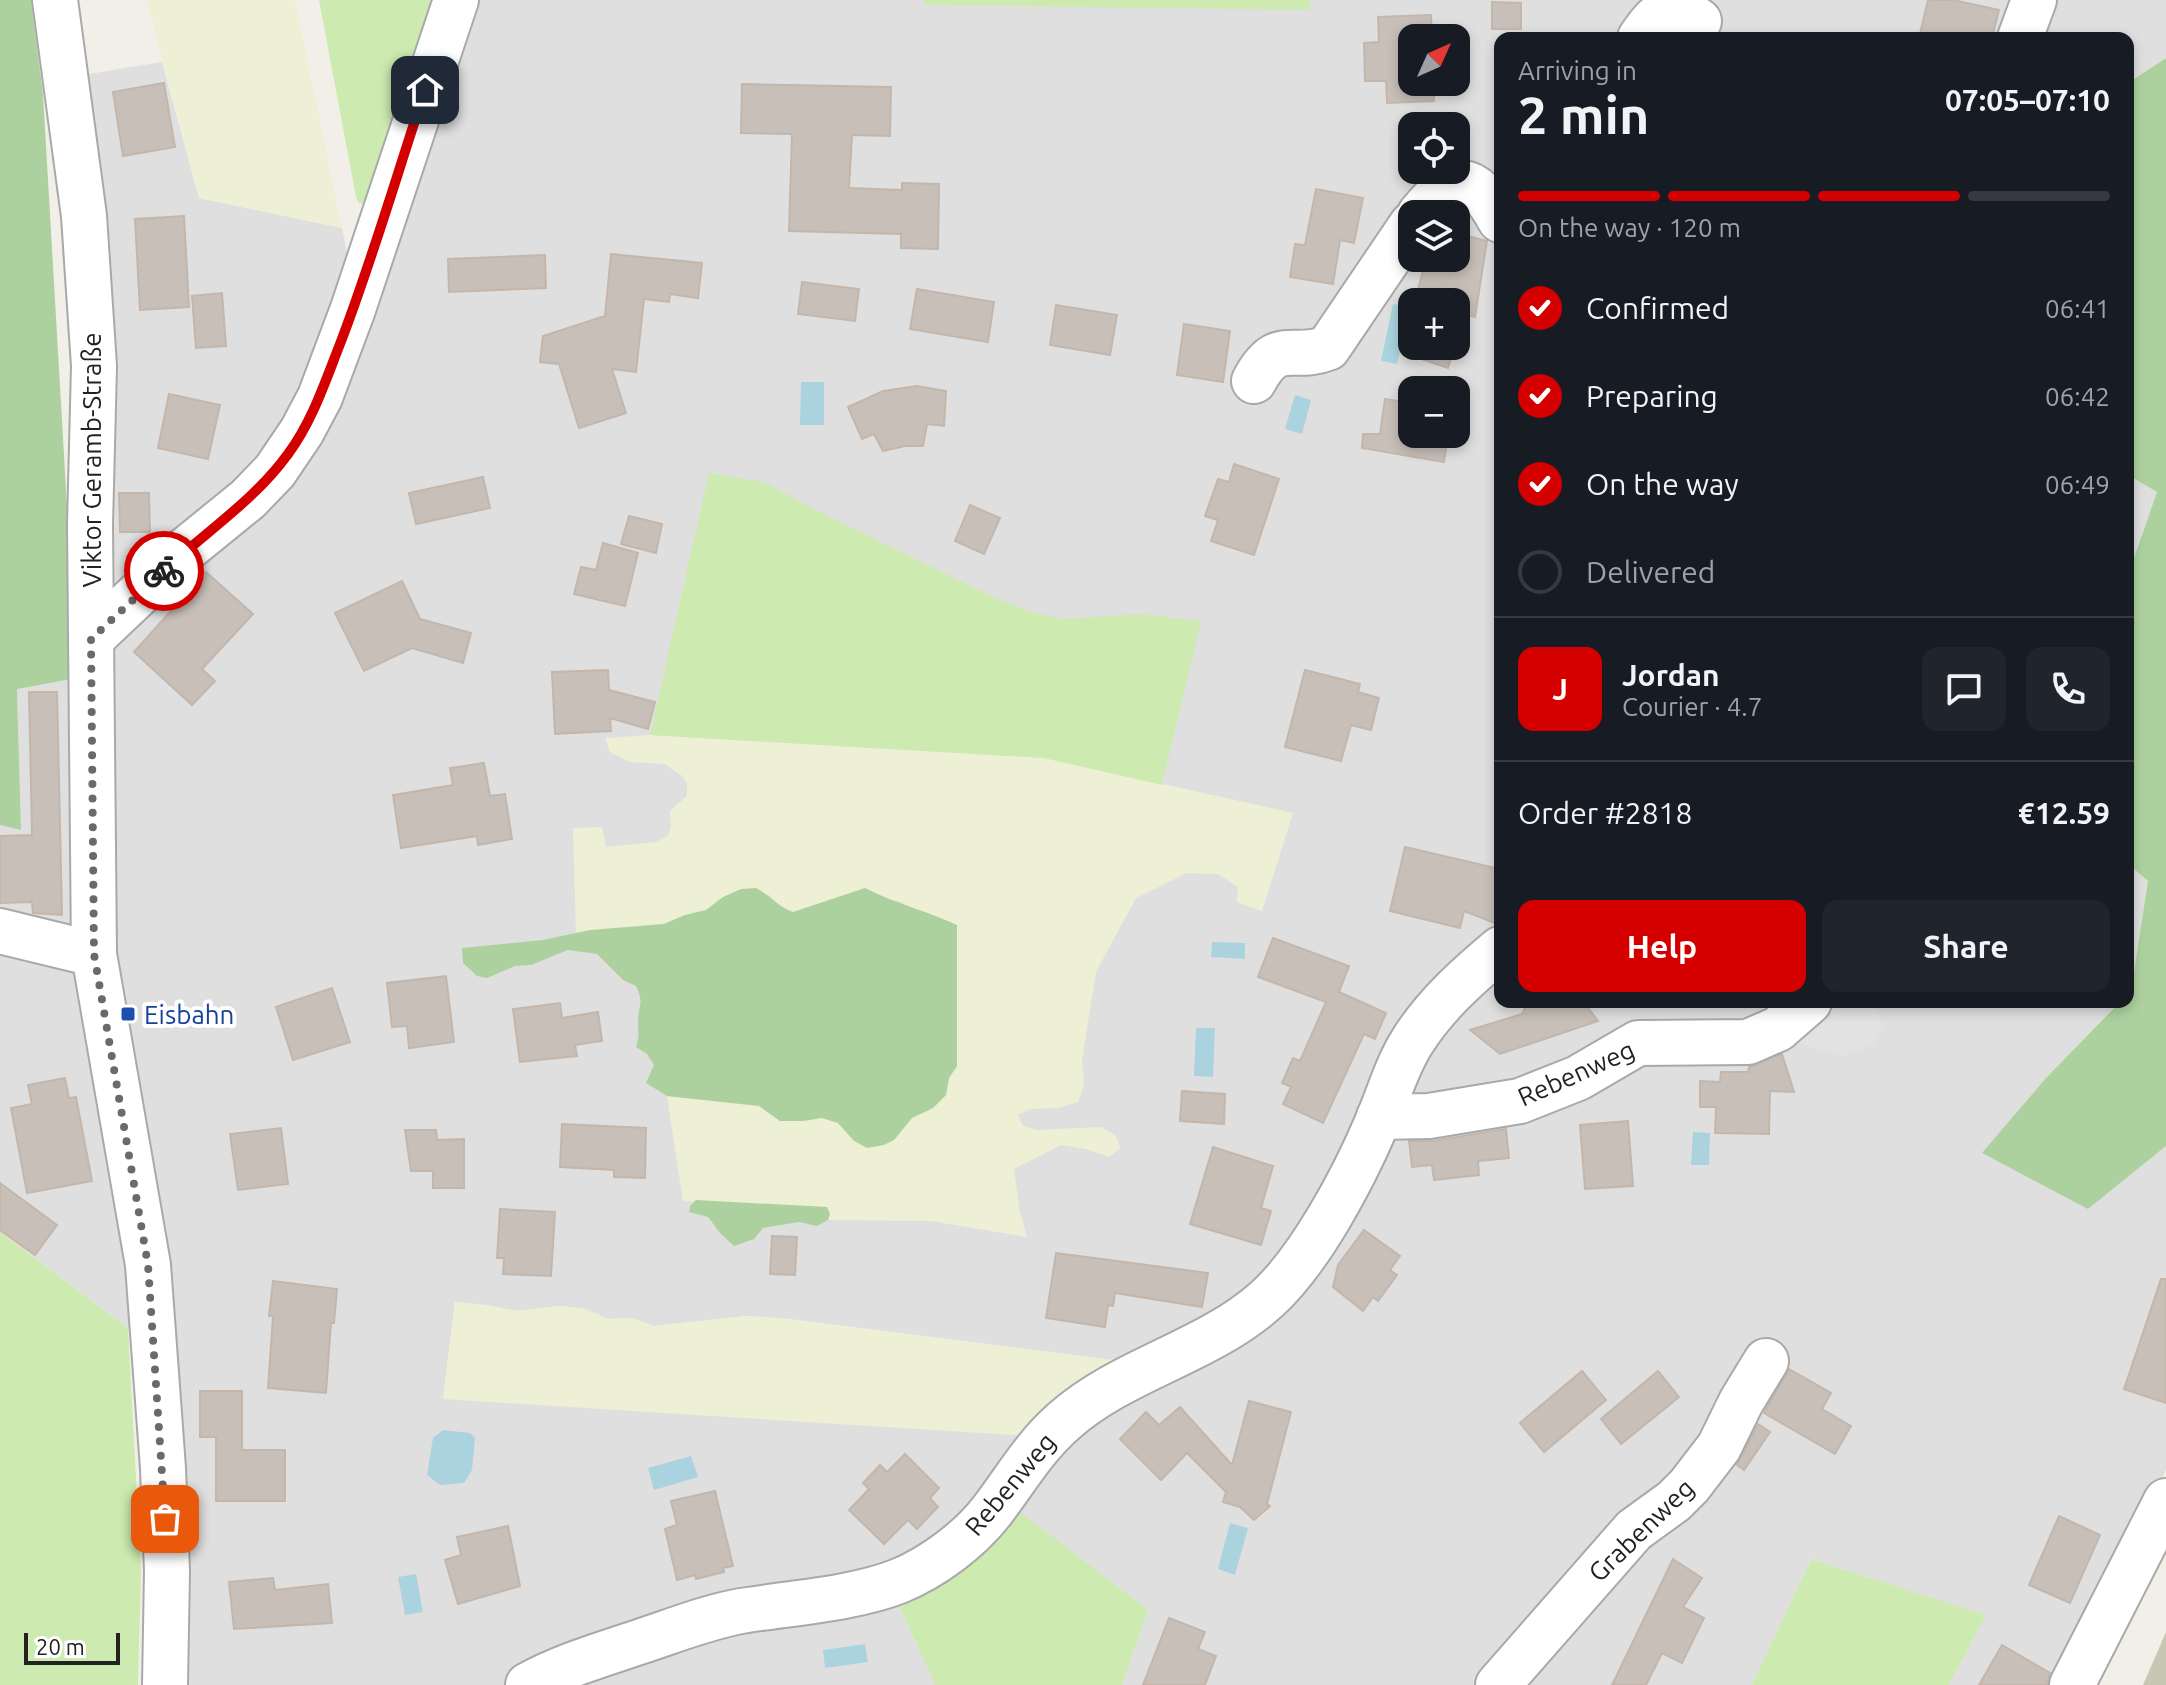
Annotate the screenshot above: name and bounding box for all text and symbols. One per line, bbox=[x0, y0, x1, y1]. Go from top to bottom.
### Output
north arrow bbox=[1398, 24, 1470, 96]
map controls bbox=[1398, 24, 1470, 448]
pin bbox=[391, 56, 459, 124]
text: Arriving in bbox=[1518, 56, 1637, 85]
icon: home bbox=[403, 68, 447, 112]
text: 07:05–07:10 bbox=[1945, 83, 2110, 117]
text: 2 min bbox=[1518, 86, 1649, 144]
button: locate bbox=[1398, 112, 1470, 184]
button: layers bbox=[1398, 200, 1470, 272]
text: On the way · 120 m bbox=[1518, 213, 1741, 242]
icon: check bbox=[1518, 286, 1562, 330]
button: + bbox=[1398, 288, 1470, 360]
text: Confirmed bbox=[1586, 291, 1729, 325]
text: 06:41 bbox=[2045, 294, 2110, 323]
street label: Viktor Geramb-Straße bbox=[77, 333, 106, 587]
icon: check bbox=[1518, 374, 1562, 418]
button: − bbox=[1398, 376, 1470, 448]
text: Preparing bbox=[1586, 379, 1718, 413]
text: 06:42 bbox=[2045, 382, 2110, 411]
icon: check bbox=[1518, 462, 1562, 506]
text: On the way bbox=[1586, 467, 1739, 501]
text: 06:49 bbox=[2045, 470, 2110, 499]
courier bbox=[124, 531, 204, 611]
icon: bike bbox=[142, 549, 186, 593]
text: Delivered bbox=[1586, 555, 1715, 589]
button: chat bbox=[1922, 647, 2006, 731]
button: phone bbox=[2026, 647, 2110, 731]
text: Jordan bbox=[1622, 658, 1720, 692]
text: J bbox=[1552, 672, 1568, 706]
text: Courier · 4.7 bbox=[1622, 692, 1762, 721]
text: Order #2818 bbox=[1518, 796, 1692, 830]
text: €12.59 bbox=[2018, 796, 2110, 830]
button: Help bbox=[1518, 900, 1806, 992]
button: Share bbox=[1822, 900, 2110, 992]
place label: Eisbahn bbox=[144, 1000, 234, 1029]
marker: Eisbahn bbox=[119, 1005, 137, 1023]
street label: Rebenweg bbox=[1513, 1034, 1639, 1112]
street label: Rebenweg bbox=[959, 1427, 1061, 1541]
street label: Grabenweg bbox=[1583, 1473, 1699, 1587]
pin bbox=[131, 1485, 199, 1553]
icon: bag bbox=[143, 1497, 187, 1541]
scale bar bbox=[24, 1629, 120, 1665]
text: 20 m bbox=[36, 1634, 85, 1659]

